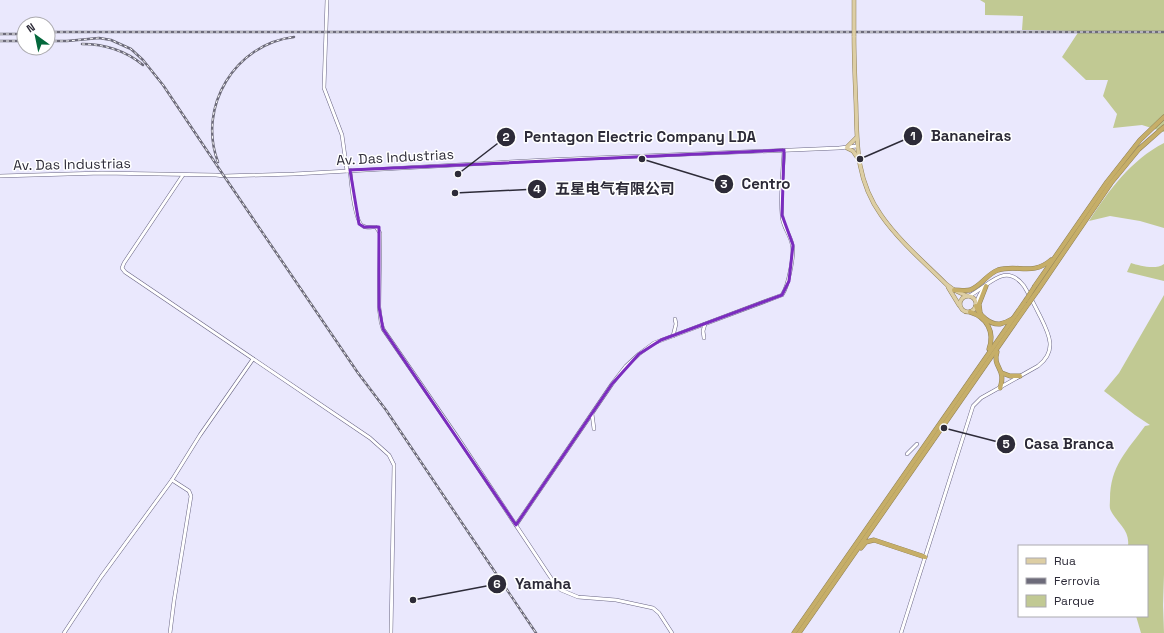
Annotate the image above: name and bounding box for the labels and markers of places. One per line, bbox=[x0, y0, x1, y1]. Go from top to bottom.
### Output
callout: Bananeiras bbox=[903, 122, 1019, 149]
callout: Pentagon Electric Company LDA bbox=[496, 123, 764, 150]
callout: Centro bbox=[714, 170, 799, 197]
callout: 五星电气有限公司 bbox=[527, 175, 683, 202]
callout: Casa Branca bbox=[996, 431, 1121, 458]
callout: Yamaha bbox=[487, 571, 579, 598]

